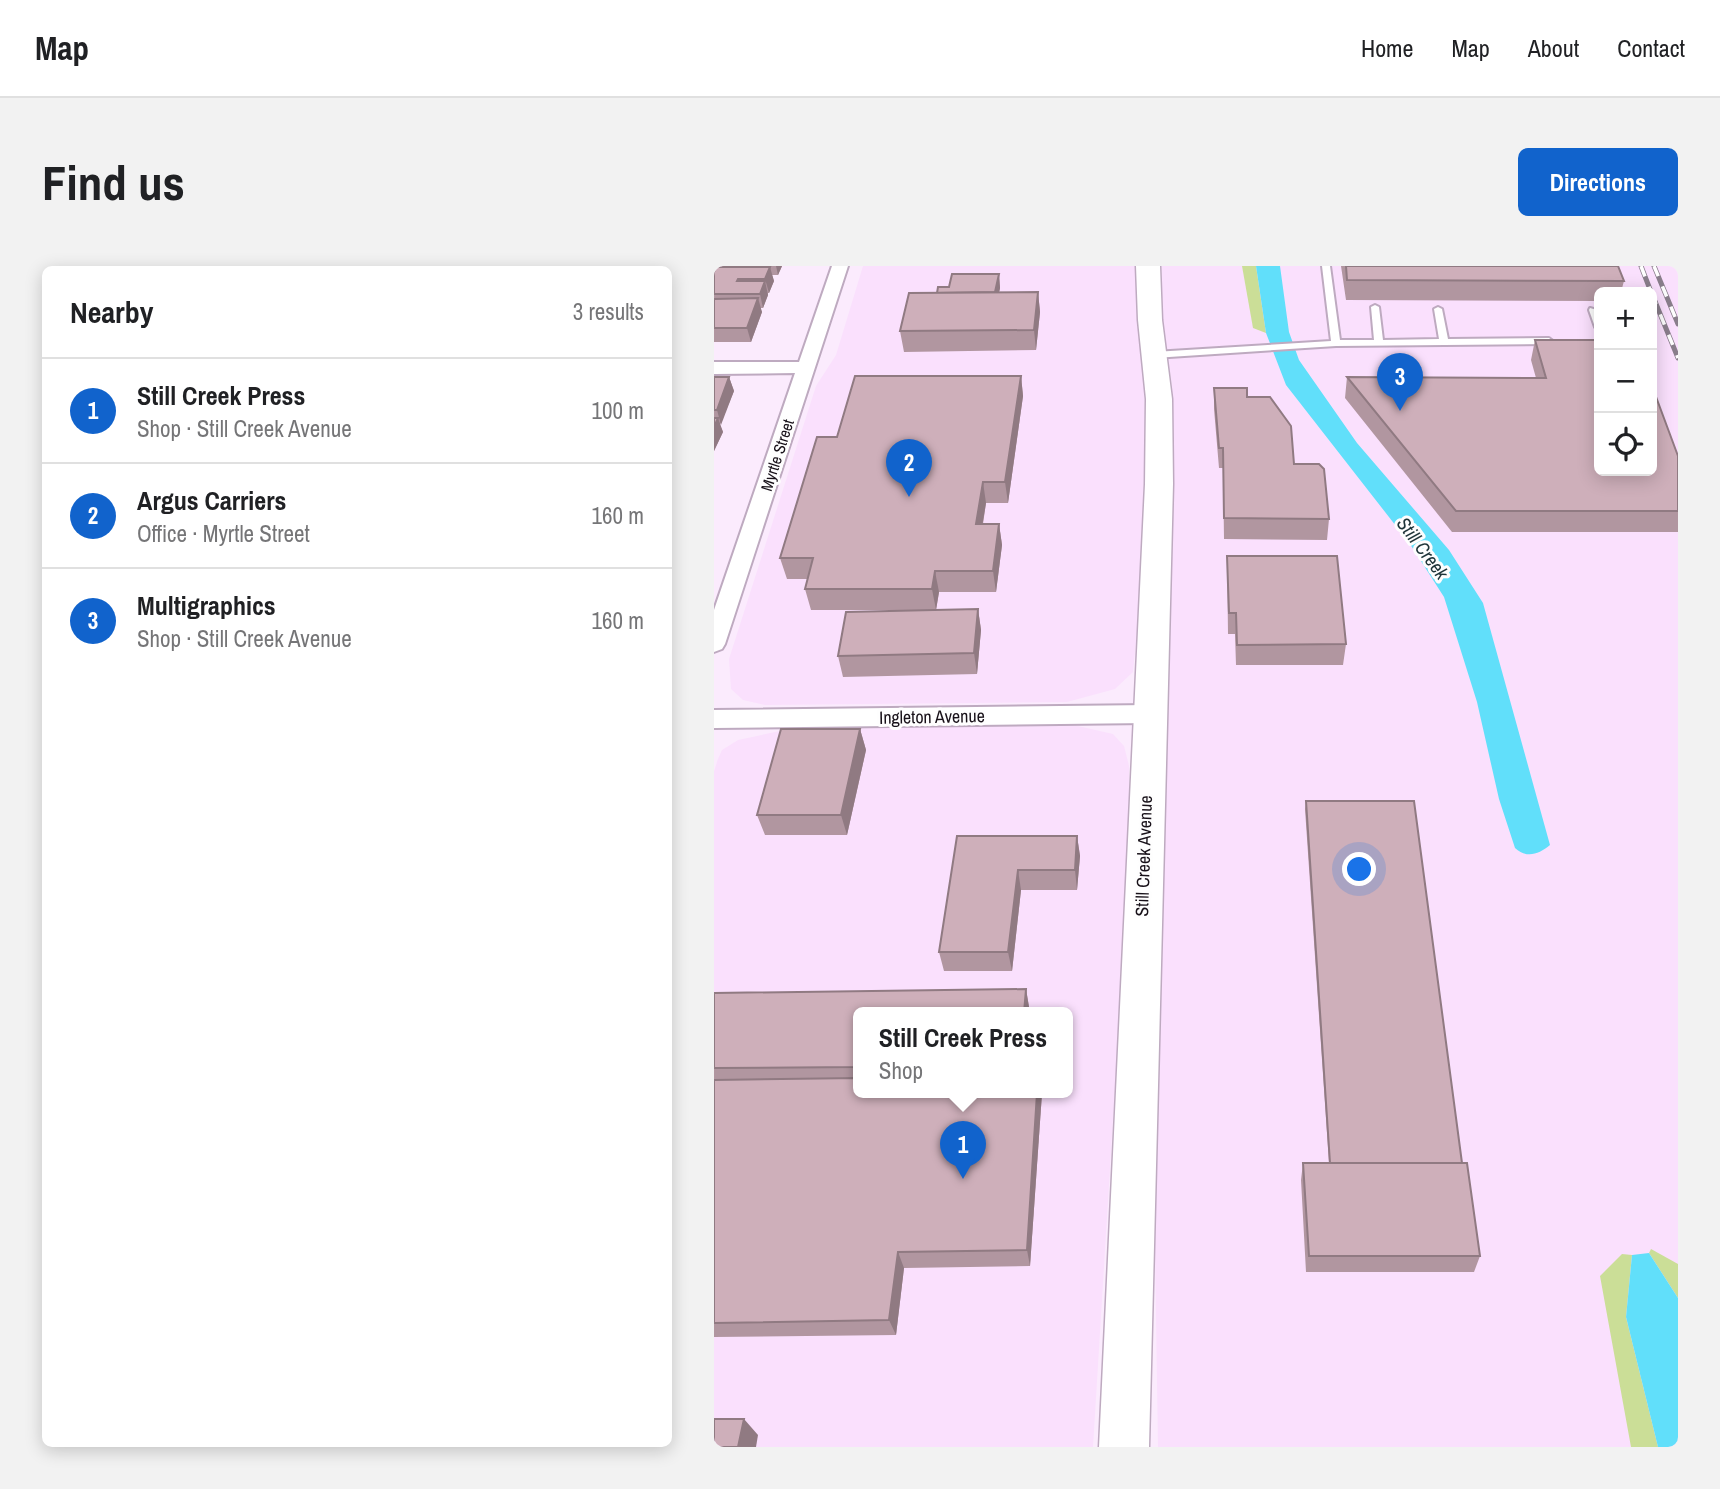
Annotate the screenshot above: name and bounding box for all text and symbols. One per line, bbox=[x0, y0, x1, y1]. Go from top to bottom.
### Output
text: Map bbox=[35, 26, 89, 70]
text: Home bbox=[1361, 32, 1413, 64]
text: Map bbox=[1451, 32, 1490, 64]
text: About bbox=[1528, 32, 1579, 64]
text: Contact bbox=[1617, 32, 1685, 64]
button: Directions bbox=[1518, 148, 1678, 216]
text: Find us bbox=[42, 149, 185, 215]
map controls bbox=[1594, 287, 1657, 476]
button: + bbox=[1594, 287, 1657, 350]
text: Nearby bbox=[70, 292, 153, 332]
text: 3 results bbox=[573, 296, 644, 327]
button: − bbox=[1594, 350, 1657, 413]
pin: 3 bbox=[1377, 353, 1423, 411]
text: Still Creek Press bbox=[137, 378, 305, 413]
text: 1 bbox=[88, 395, 98, 426]
text: 100 m bbox=[592, 395, 644, 426]
text: Shop · Still Creek Avenue bbox=[137, 413, 352, 444]
button: locate bbox=[1594, 413, 1657, 476]
street label: Myrtle Street bbox=[755, 416, 799, 494]
pin: 2 bbox=[886, 439, 932, 497]
text: Argus Carriers bbox=[137, 483, 286, 518]
text: 2 bbox=[88, 500, 98, 531]
text: 160 m bbox=[592, 500, 644, 531]
water label: Still Creek bbox=[1391, 511, 1456, 585]
text: Office · Myrtle Street bbox=[137, 518, 310, 549]
text: Multigraphics bbox=[137, 588, 276, 623]
text: 3 bbox=[88, 605, 98, 636]
text: 160 m bbox=[592, 605, 644, 636]
text: Shop · Still Creek Avenue bbox=[137, 623, 352, 654]
street label: Ingleton Avenue bbox=[879, 703, 985, 730]
street label: Still Creek Avenue bbox=[1129, 795, 1158, 917]
your location bbox=[1342, 852, 1376, 886]
popup bbox=[853, 1007, 1073, 1098]
text: Still Creek Press bbox=[879, 1020, 1047, 1055]
text: Shop bbox=[879, 1055, 923, 1086]
pin: 1 bbox=[940, 1121, 986, 1179]

